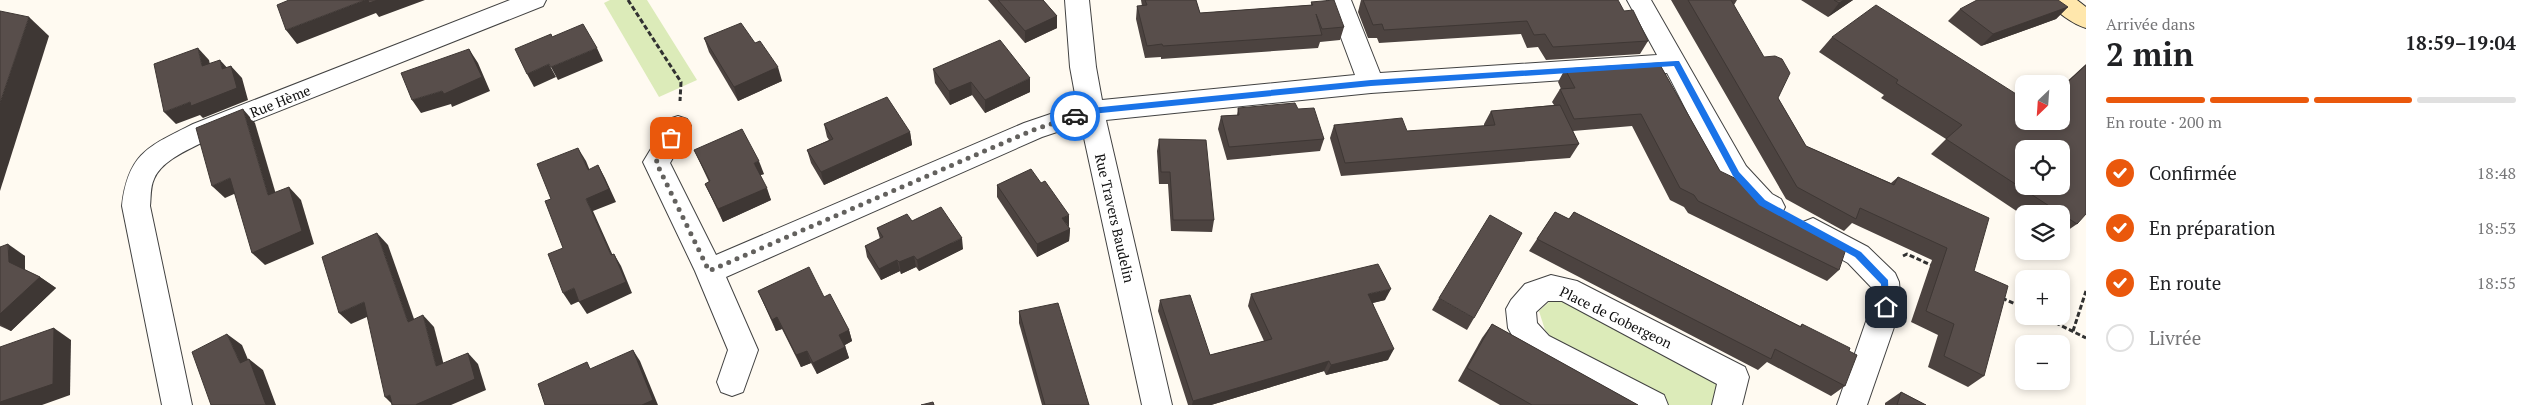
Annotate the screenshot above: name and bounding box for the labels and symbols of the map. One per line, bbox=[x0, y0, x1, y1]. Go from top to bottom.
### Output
north arrow bbox=[2015, 75, 2070, 130]
street label: Rue Hème bbox=[247, 80, 313, 122]
courier bbox=[1050, 91, 1100, 141]
pin bbox=[650, 117, 692, 159]
street label: Rue Travers Baudelin bbox=[1091, 152, 1139, 285]
street label: Place de Gobergeon bbox=[1557, 282, 1676, 353]
pin bbox=[1865, 286, 1907, 328]

